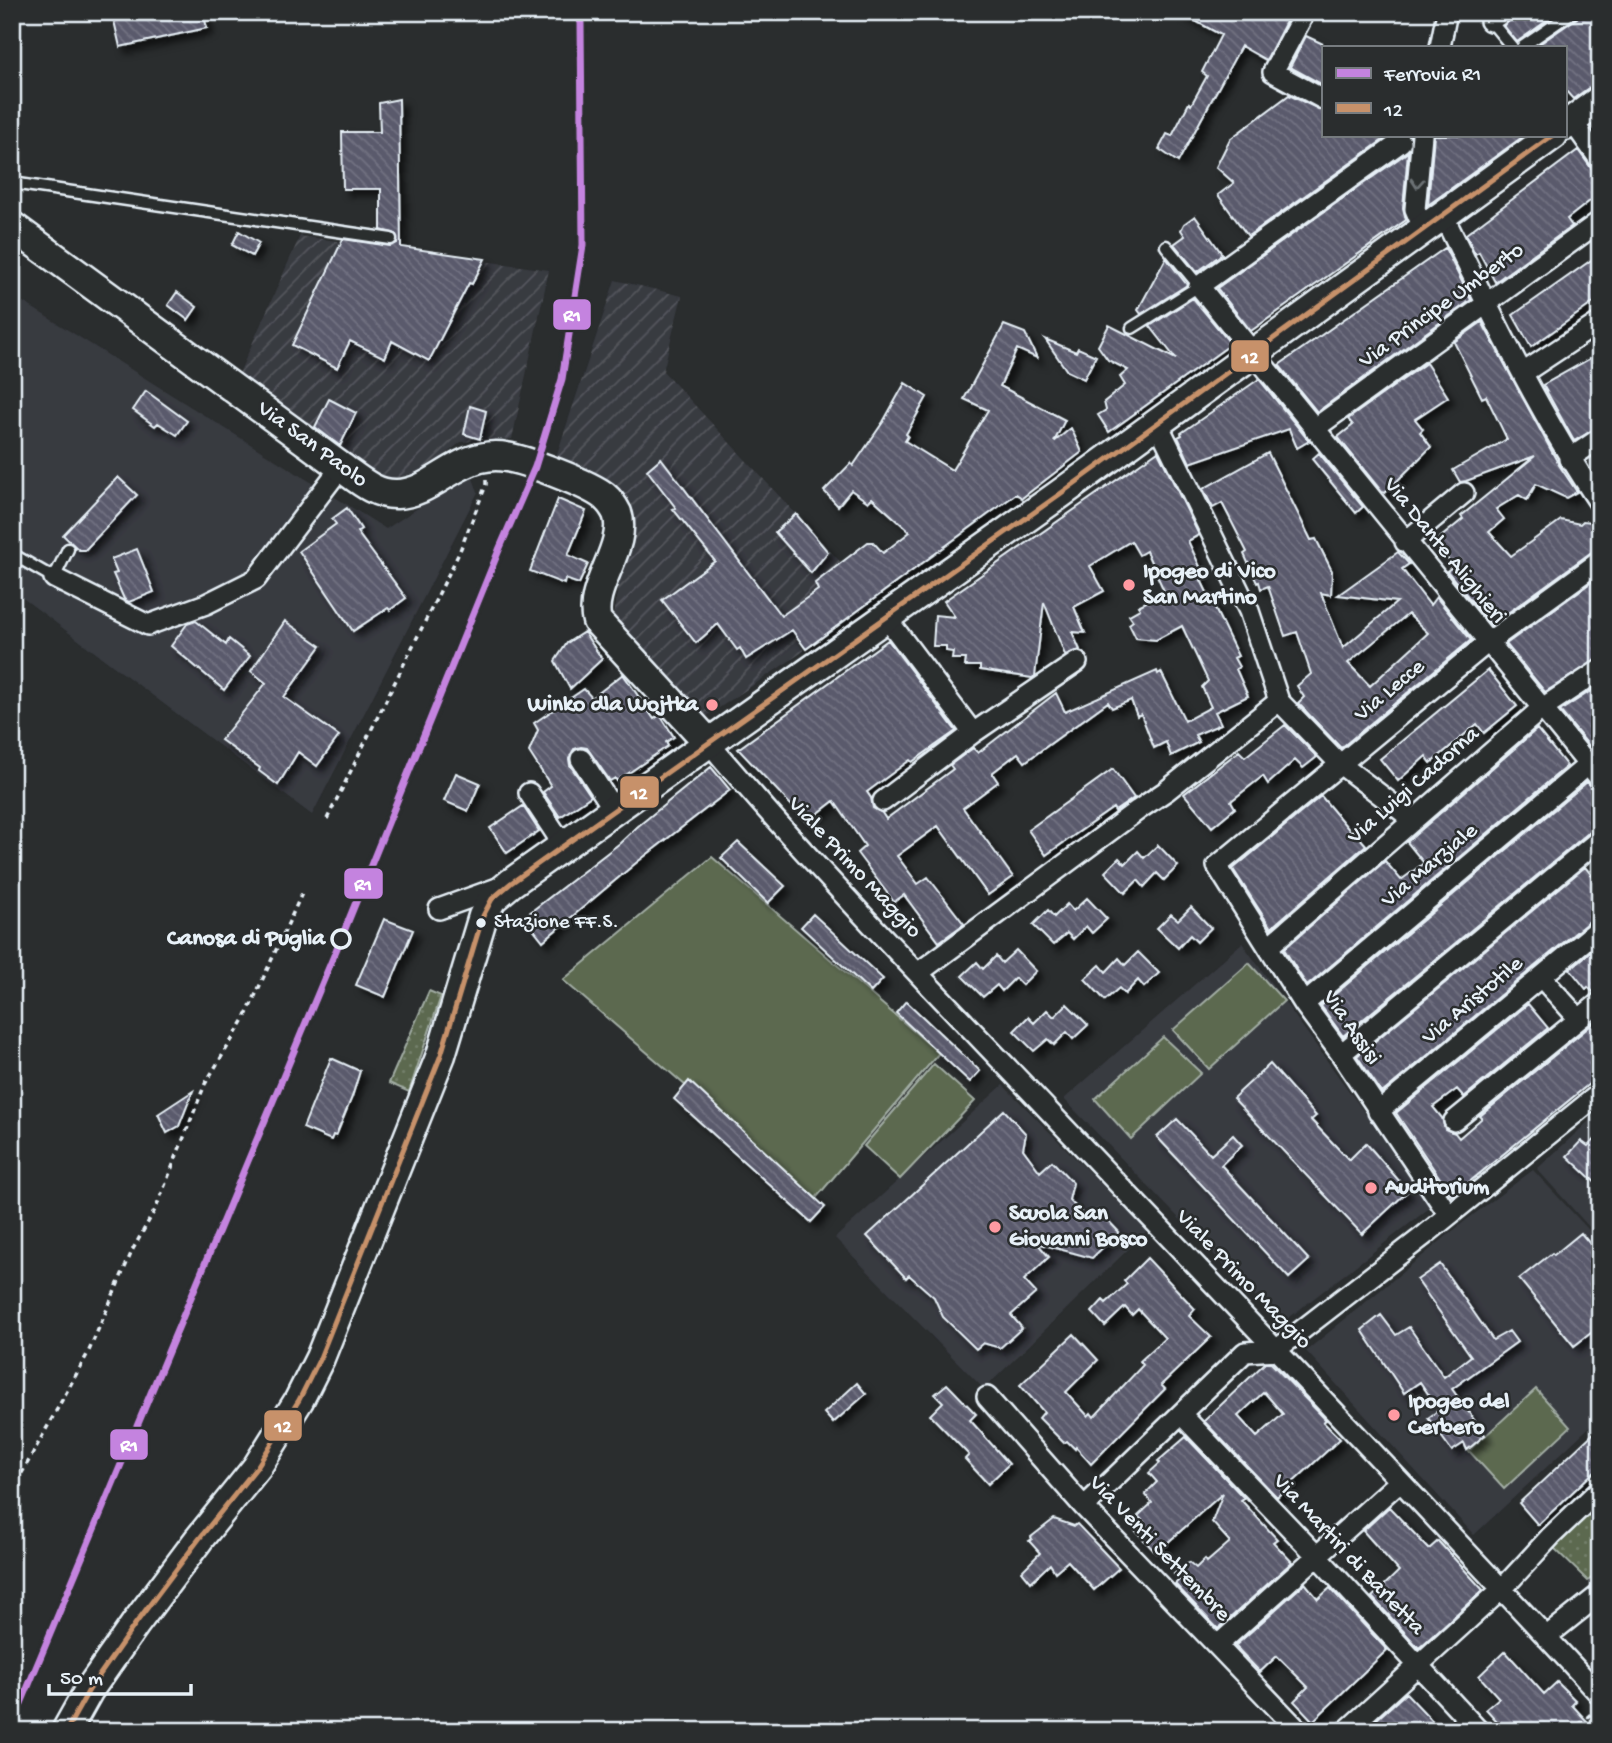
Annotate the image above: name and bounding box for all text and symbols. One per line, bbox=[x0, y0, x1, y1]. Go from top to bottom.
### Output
legend bbox=[1322, 46, 1566, 136]
text: Ferrovia R1 bbox=[1383, 64, 1481, 89]
text: 12 bbox=[1383, 100, 1403, 125]
one-way arrow bbox=[1410, 178, 1425, 189]
street label: Via Principe Umberto bbox=[1353, 237, 1530, 375]
line badge: R1 bbox=[552, 298, 592, 331]
text: R1 bbox=[562, 306, 581, 329]
line badge: 12 bbox=[1230, 339, 1270, 373]
text: 12 bbox=[1241, 348, 1259, 371]
street label: Via San Paolo bbox=[251, 395, 373, 494]
street label: Via Dante Alighieri bbox=[1376, 472, 1511, 630]
place label: Ipogeo di Vico San Martino bbox=[1143, 559, 1276, 612]
marker: Ipogeo di Vico San Martino bbox=[1121, 577, 1137, 593]
street label: Via Lecce bbox=[1348, 653, 1432, 729]
place label: Winko dla Wojtka bbox=[527, 692, 699, 719]
marker: Winko dla Wojtka bbox=[704, 697, 720, 713]
street label: Via Luigi Cadorna bbox=[1342, 720, 1487, 851]
line badge: 12 bbox=[619, 775, 660, 809]
text: 12 bbox=[630, 784, 648, 807]
street label: Viale Primo Maggio bbox=[781, 791, 927, 945]
street label: Via Marziale bbox=[1375, 817, 1485, 915]
line badge: R1 bbox=[343, 867, 384, 900]
text: R1 bbox=[353, 875, 372, 898]
place label: Stazione FF.S. bbox=[494, 911, 619, 936]
marker: Stazione FF.S. bbox=[474, 916, 488, 930]
place label: Canosa di Puglia bbox=[167, 926, 326, 953]
marker: Canosa di Puglia bbox=[331, 929, 351, 949]
street label: Via Aristotile bbox=[1416, 950, 1530, 1052]
street label: Via Assisi bbox=[1315, 985, 1386, 1071]
place label: Auditorium bbox=[1384, 1175, 1490, 1202]
marker: Auditorium bbox=[1363, 1180, 1379, 1196]
place label: Scuola San Giovanni Bosco bbox=[1009, 1201, 1148, 1254]
street label: Viale Primo Maggio bbox=[1169, 1204, 1317, 1356]
marker: Scuola San Giovanni Bosco bbox=[987, 1219, 1003, 1235]
place label: Ipogeo del Cerbero bbox=[1408, 1389, 1510, 1442]
marker: Ipogeo del Cerbero bbox=[1386, 1407, 1402, 1423]
line badge: 12 bbox=[263, 1409, 303, 1442]
text: 12 bbox=[274, 1417, 292, 1440]
line badge: R1 bbox=[109, 1428, 149, 1461]
text: R1 bbox=[119, 1436, 138, 1459]
street label: Via Martiri di Barletta bbox=[1266, 1468, 1431, 1642]
street label: Via Venti Settembre bbox=[1082, 1469, 1237, 1629]
scale bar bbox=[49, 1652, 191, 1696]
text: 50 m bbox=[60, 1668, 103, 1693]

